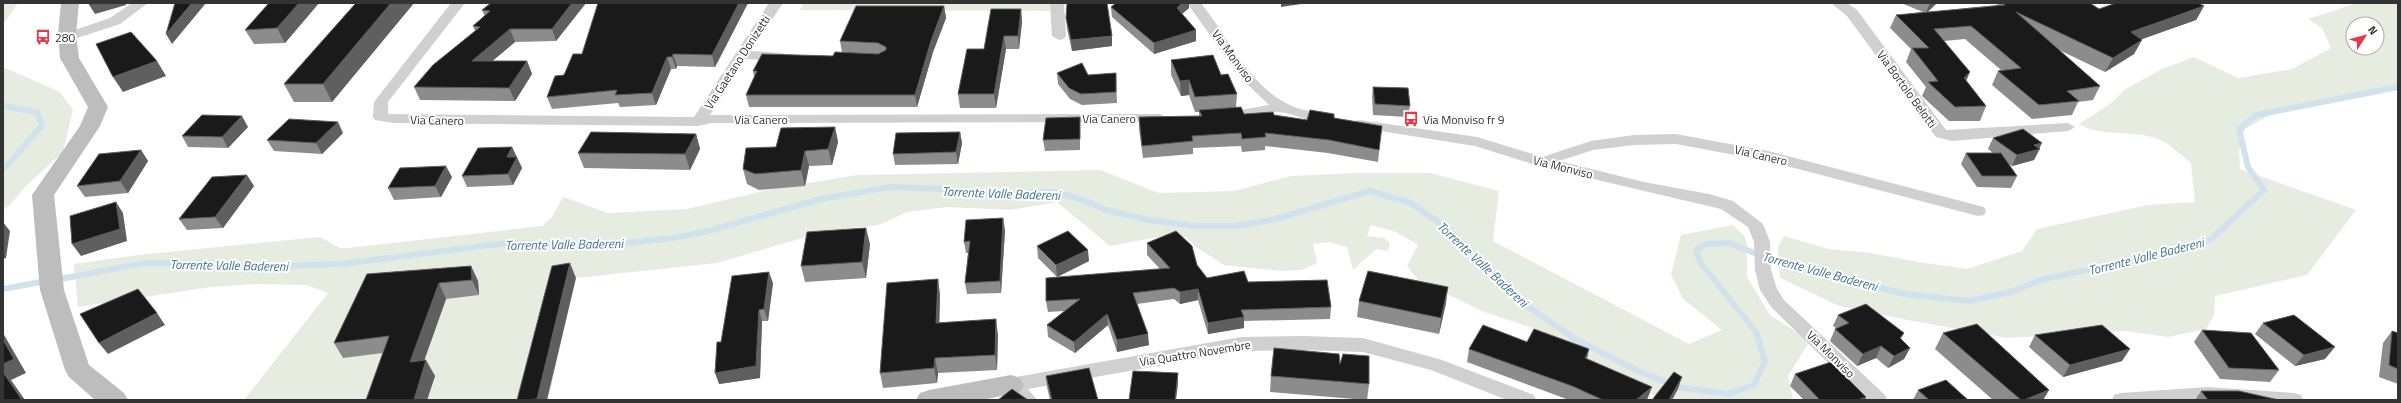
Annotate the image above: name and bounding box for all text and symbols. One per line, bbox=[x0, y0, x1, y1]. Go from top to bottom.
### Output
street label: Via Gaetano Donizetti bbox=[699, 11, 775, 113]
north arrow bbox=[2345, 16, 2385, 56]
text: N bbox=[2364, 22, 2382, 38]
street label: Via Monviso bbox=[1207, 26, 1259, 86]
bus stop icon: 280 bbox=[34, 28, 52, 46]
place label: 280 bbox=[55, 28, 75, 47]
street label: Via Bortolo Belotti bbox=[1872, 46, 1942, 132]
street label: Via Canero bbox=[1082, 109, 1136, 128]
street label: Via Canero bbox=[410, 110, 464, 130]
street label: Via Canero bbox=[734, 110, 788, 129]
bus stop icon: Via Monviso fr 9 bbox=[1402, 110, 1420, 128]
place label: Via Monviso fr 9 bbox=[1423, 110, 1505, 129]
street label: Via Canero bbox=[1733, 140, 1789, 170]
street label: Via Monviso bbox=[1531, 150, 1595, 184]
water label: Torrente Valle Badereni bbox=[942, 181, 1062, 205]
water label: Torrente Valle Badereni bbox=[1433, 216, 1534, 313]
water label: Torrente Valle Badereni bbox=[2086, 232, 2207, 280]
water label: Torrente Valle Badereni bbox=[505, 233, 625, 255]
water label: Torrente Valle Badereni bbox=[1760, 246, 1881, 296]
water label: Torrente Valle Badereni bbox=[170, 254, 290, 276]
street label: Via Monviso bbox=[1802, 326, 1860, 382]
street label: Via Quattro Novembre bbox=[1138, 335, 1252, 371]

